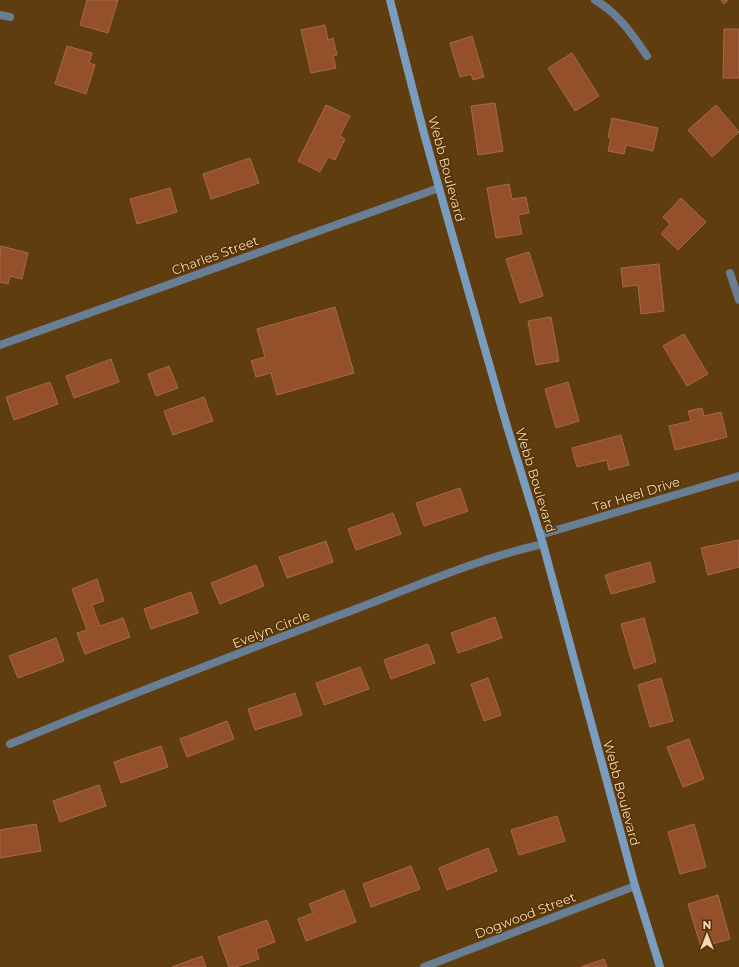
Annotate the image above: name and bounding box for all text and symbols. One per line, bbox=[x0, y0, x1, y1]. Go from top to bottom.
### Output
street label: Webb Boulevard bbox=[425, 114, 469, 224]
street label: Charles Street bbox=[169, 232, 261, 278]
street label: Webb Boulevard bbox=[512, 426, 560, 534]
street label: Tar Heel Drive bbox=[590, 473, 682, 515]
street label: Evelyn Circle bbox=[230, 607, 312, 651]
street label: Webb Boulevard bbox=[600, 738, 644, 848]
street label: Dogwood Street bbox=[472, 888, 578, 942]
north arrow bbox=[687, 915, 727, 955]
text: N bbox=[703, 918, 711, 932]

